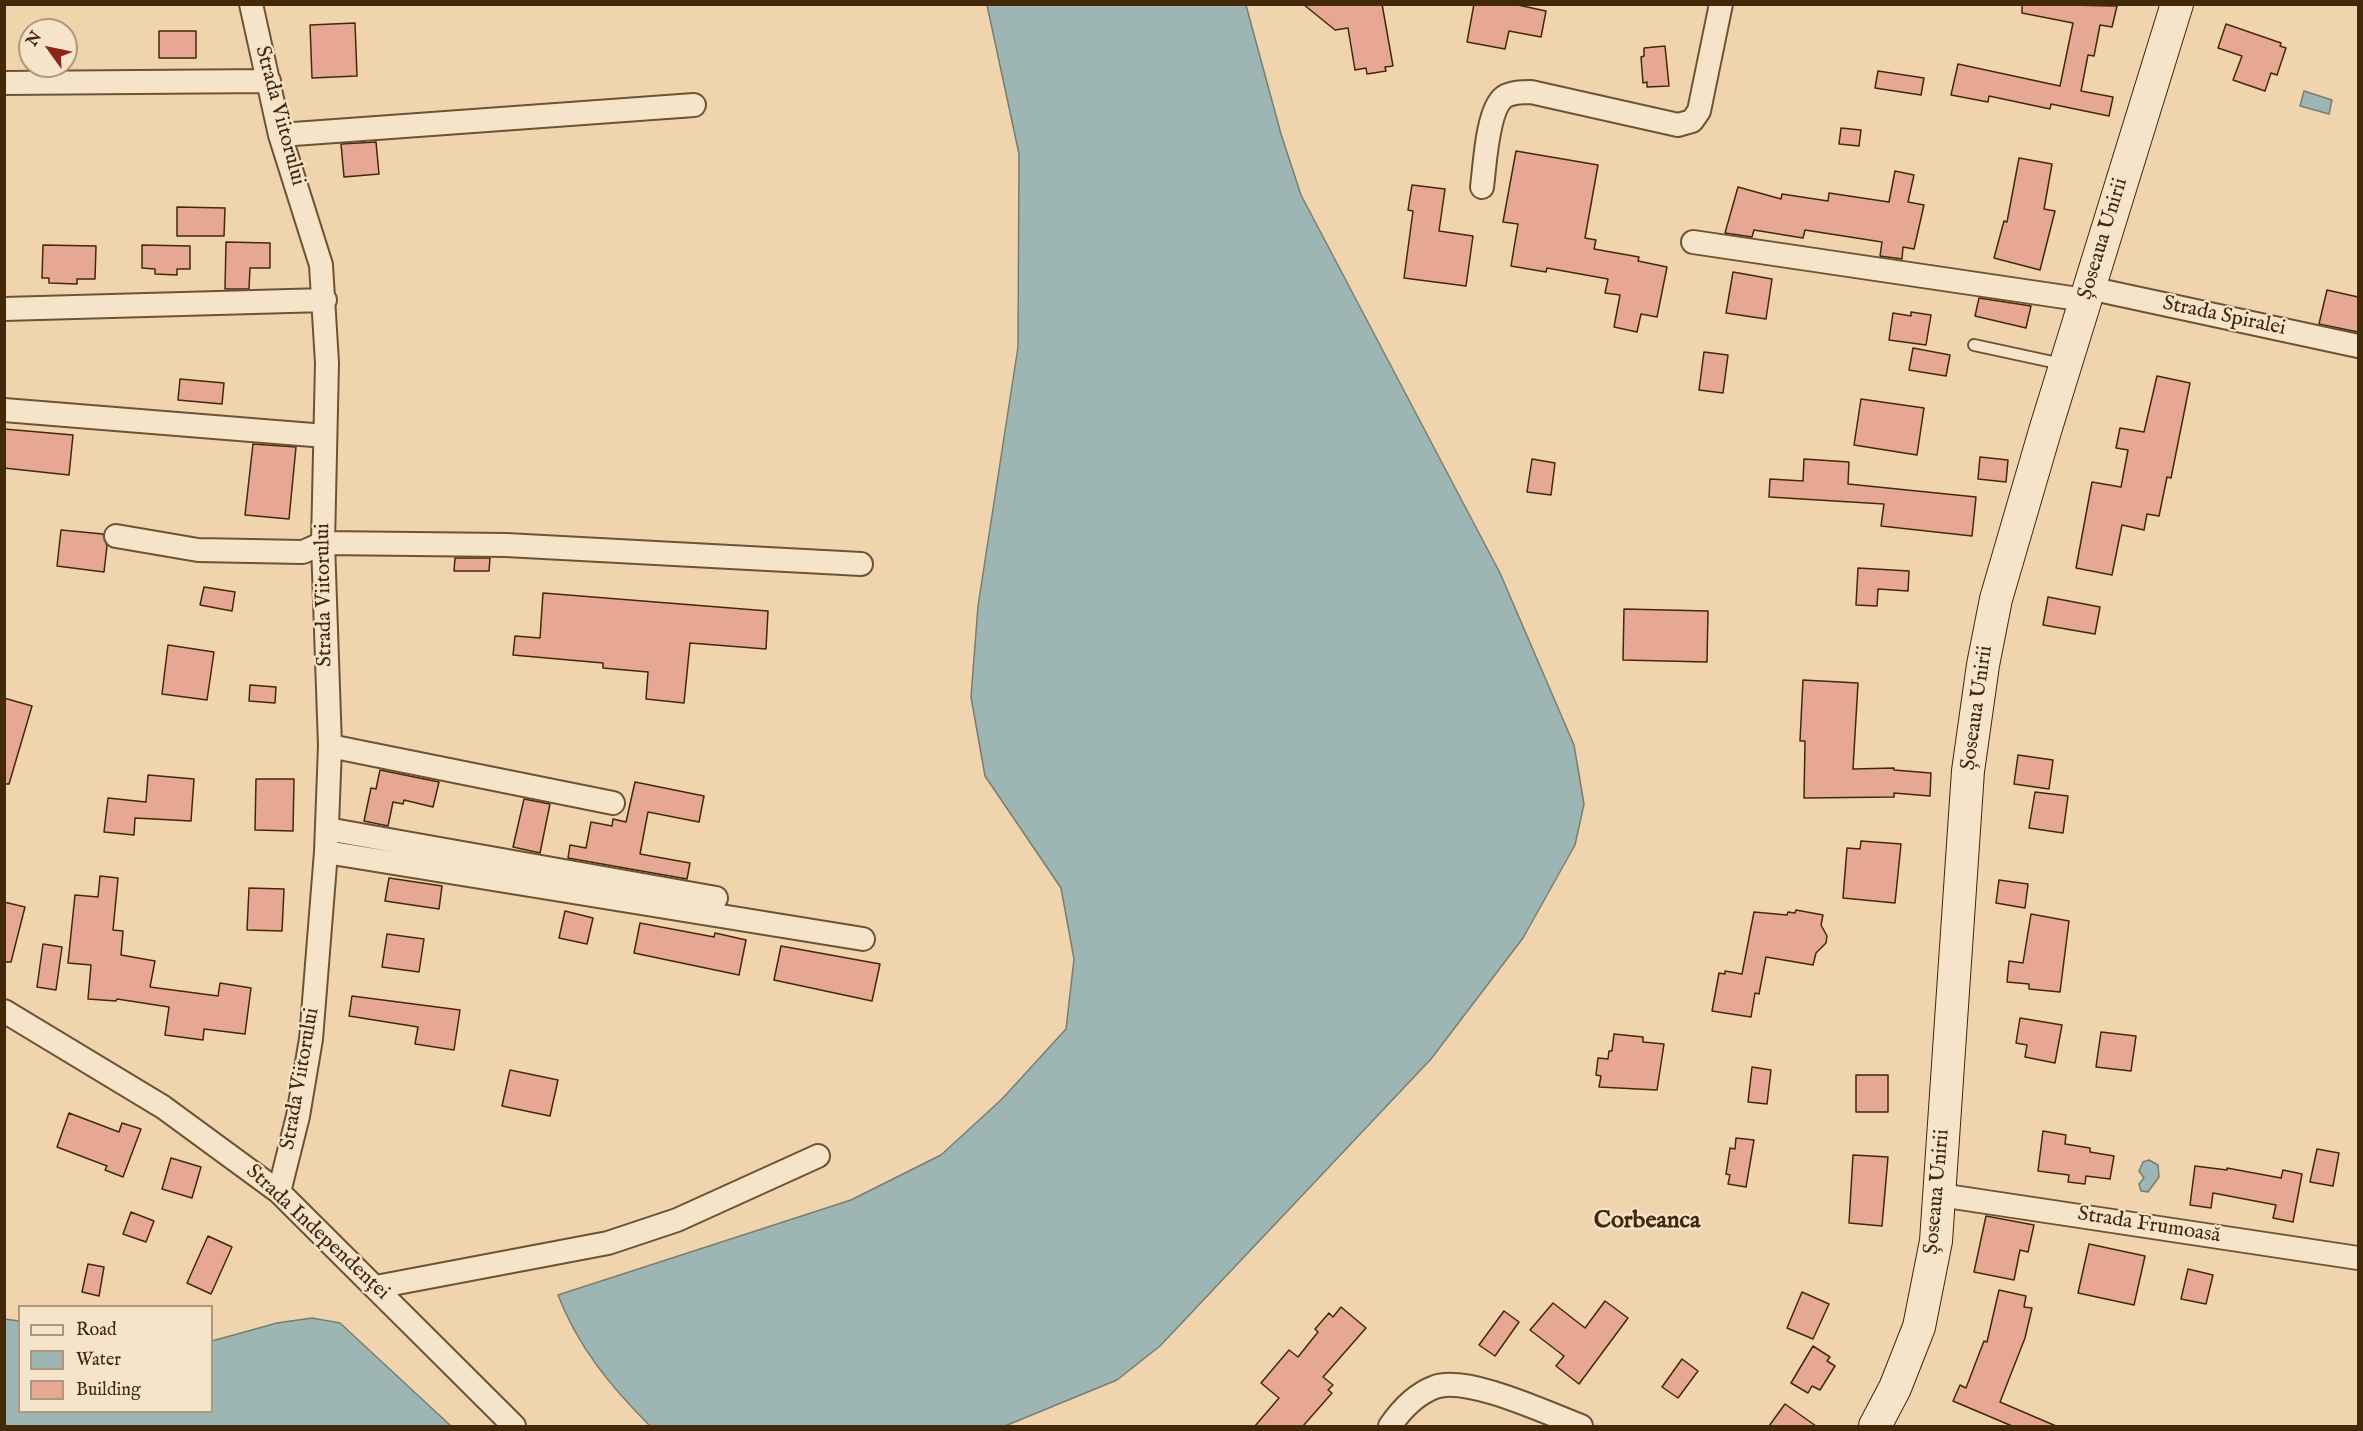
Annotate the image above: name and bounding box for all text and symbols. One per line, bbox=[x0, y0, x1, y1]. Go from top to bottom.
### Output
north arrow bbox=[18, 18, 78, 78]
text: N bbox=[22, 28, 47, 51]
street label: Strada Viitorului bbox=[248, 43, 310, 189]
street label: Șoseaua Unirii bbox=[2074, 175, 2134, 303]
street label: Strada Spiralei bbox=[2160, 292, 2288, 342]
street label: Strada Viitorului bbox=[311, 523, 339, 667]
street label: Șoseaua Unirii bbox=[1957, 644, 1999, 772]
street label: Strada Viitorului bbox=[276, 1006, 326, 1152]
street label: Șoseaua Unirii bbox=[1920, 1128, 1956, 1256]
street label: Strada Independenței bbox=[240, 1160, 394, 1306]
street label: Strada Frumoasă bbox=[2076, 1202, 2222, 1250]
district label: Corbeanca bbox=[1594, 1208, 1700, 1236]
legend bbox=[18, 1305, 213, 1413]
text: Road bbox=[76, 1319, 117, 1342]
text: Water bbox=[76, 1349, 121, 1372]
text: Building bbox=[76, 1379, 141, 1402]

